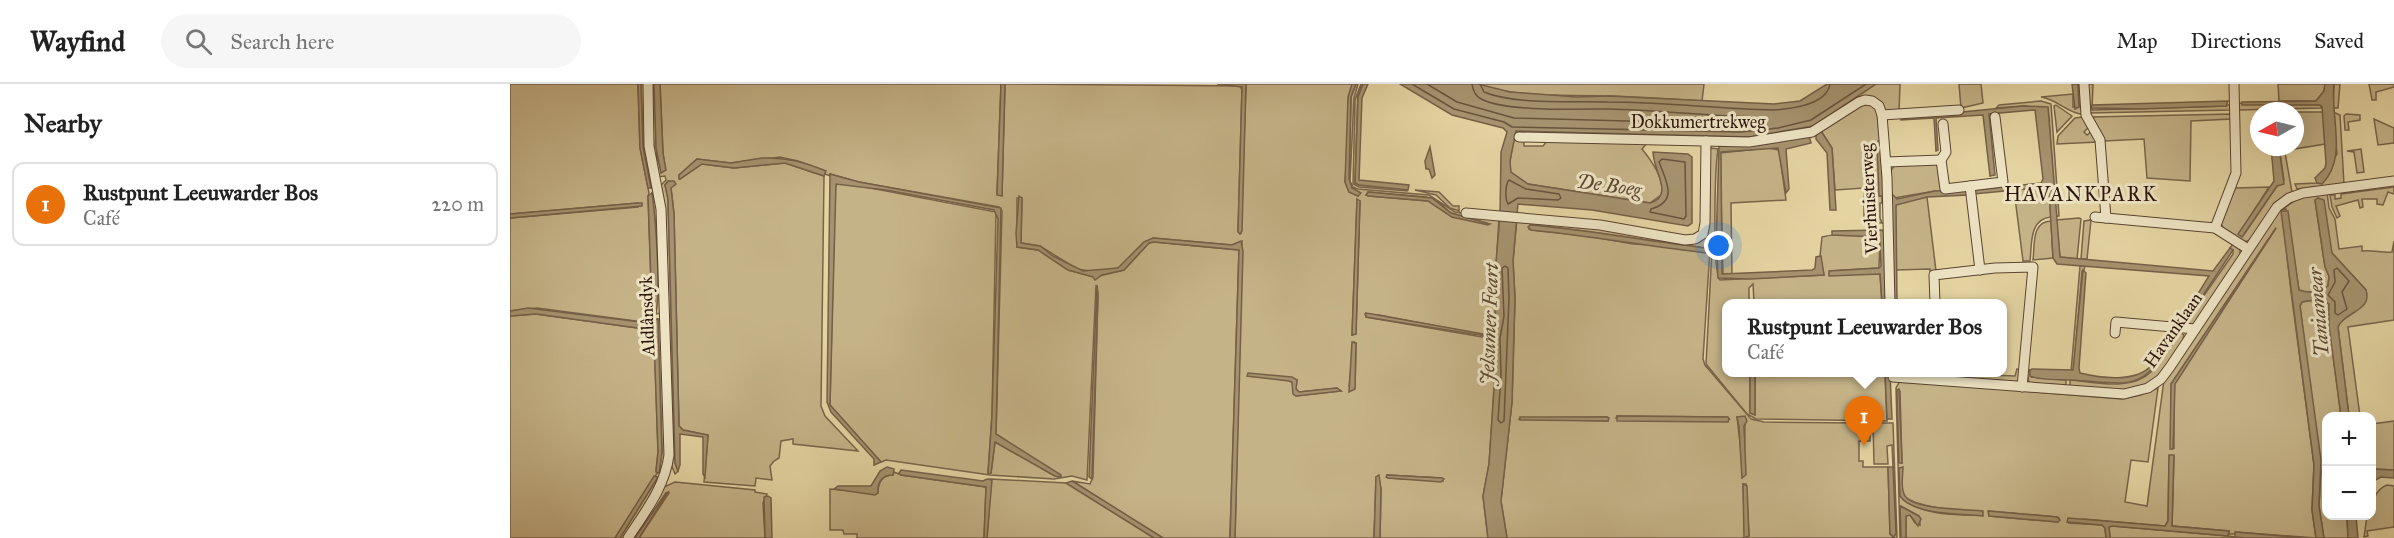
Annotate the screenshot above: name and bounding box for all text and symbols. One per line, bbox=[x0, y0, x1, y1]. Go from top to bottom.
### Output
search box bbox=[161, 14, 581, 68]
text: Wayfind bbox=[30, 24, 125, 59]
icon: search bbox=[182, 25, 215, 58]
text: Search here bbox=[230, 28, 334, 55]
text: Map bbox=[2117, 28, 2158, 54]
text: Directions bbox=[2191, 28, 2281, 54]
text: Saved bbox=[2314, 28, 2364, 54]
north arrow bbox=[2250, 102, 2304, 156]
text: Nearby bbox=[24, 107, 102, 139]
street label: Dokkumertrekweg bbox=[1630, 111, 1766, 134]
street label: Vierhuisterweg bbox=[1855, 142, 1884, 256]
water label: De Boeg bbox=[1575, 169, 1644, 202]
text: Rustpunt Leeuwarder Bos bbox=[83, 179, 318, 206]
district label: HAVANKPARK bbox=[2004, 182, 2158, 206]
text: 1 bbox=[42, 192, 49, 216]
text: 220 m bbox=[432, 192, 484, 216]
text: Café bbox=[83, 206, 120, 230]
your location bbox=[1704, 231, 1733, 260]
water label: Jelsumer Feart bbox=[1475, 261, 1503, 386]
water label: Taniamear bbox=[2302, 265, 2334, 358]
street label: Aldlânsdyk bbox=[635, 275, 659, 358]
street label: Havanklaan bbox=[2139, 288, 2207, 372]
popup bbox=[1722, 299, 2007, 377]
text: Rustpunt Leeuwarder Bos bbox=[1747, 313, 1982, 340]
text: Café bbox=[1747, 340, 1784, 364]
pin: 1 bbox=[1844, 396, 1884, 446]
map controls bbox=[2322, 412, 2376, 520]
button: + bbox=[2322, 412, 2376, 466]
button: − bbox=[2322, 466, 2376, 520]

